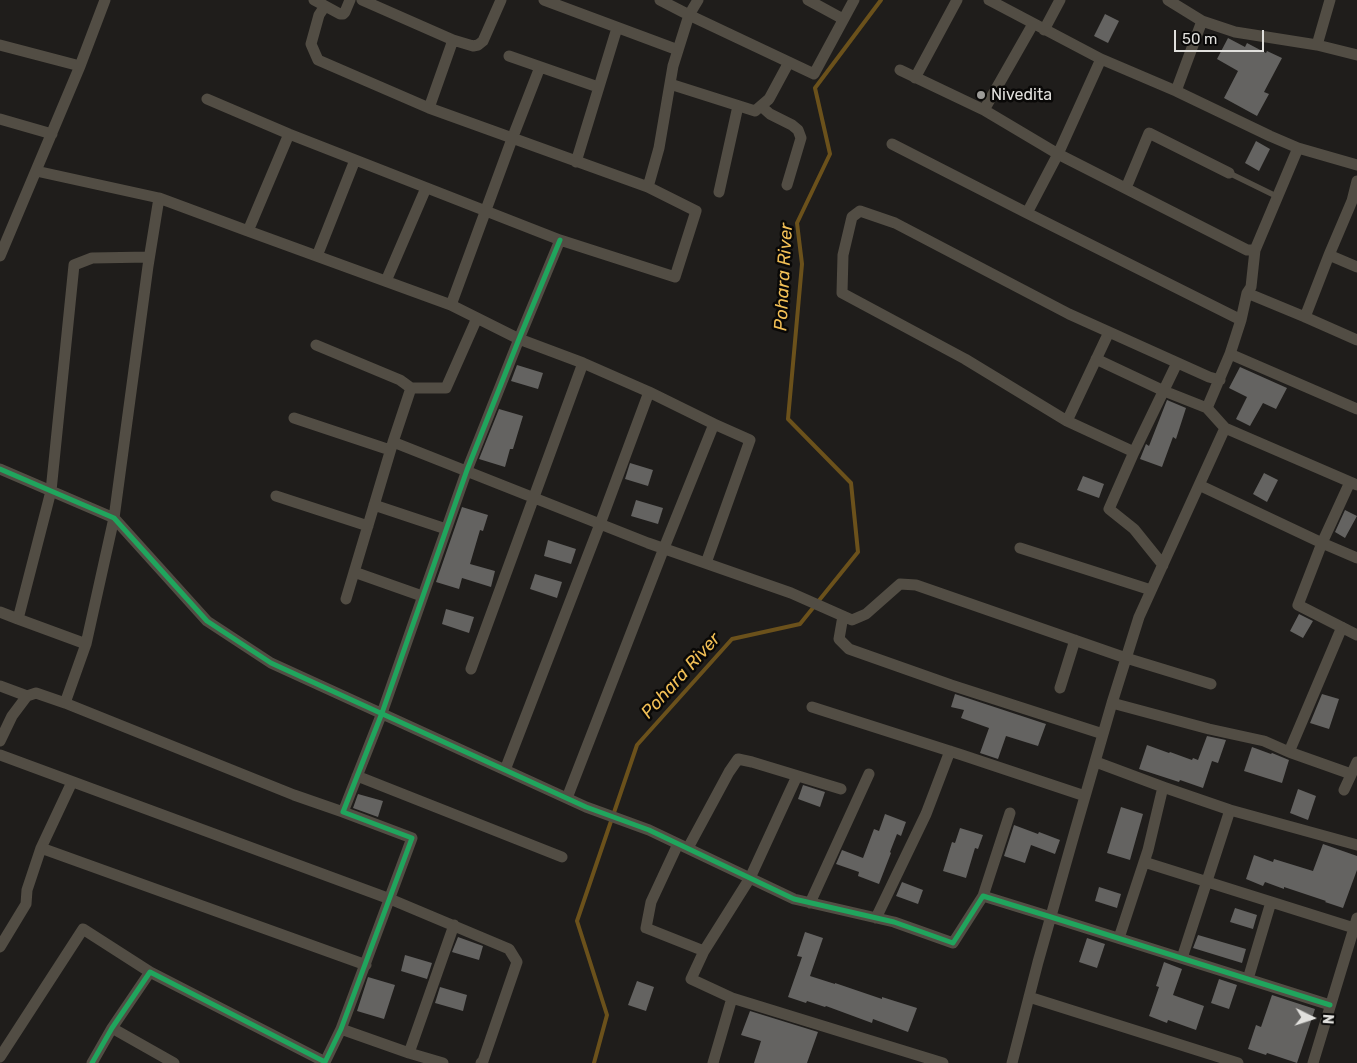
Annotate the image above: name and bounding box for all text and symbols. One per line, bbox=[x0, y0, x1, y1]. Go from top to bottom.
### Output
scale bar bbox=[1177, 20, 1267, 52]
text: 50 m bbox=[1182, 30, 1217, 48]
place label: Nivedita bbox=[991, 85, 1052, 105]
marker: Nivedita bbox=[975, 89, 987, 101]
water label: Pohara River bbox=[770, 223, 798, 331]
water label: Pohara River bbox=[637, 629, 725, 723]
north arrow bbox=[1287, 993, 1337, 1043]
text: N bbox=[1319, 1013, 1336, 1025]

